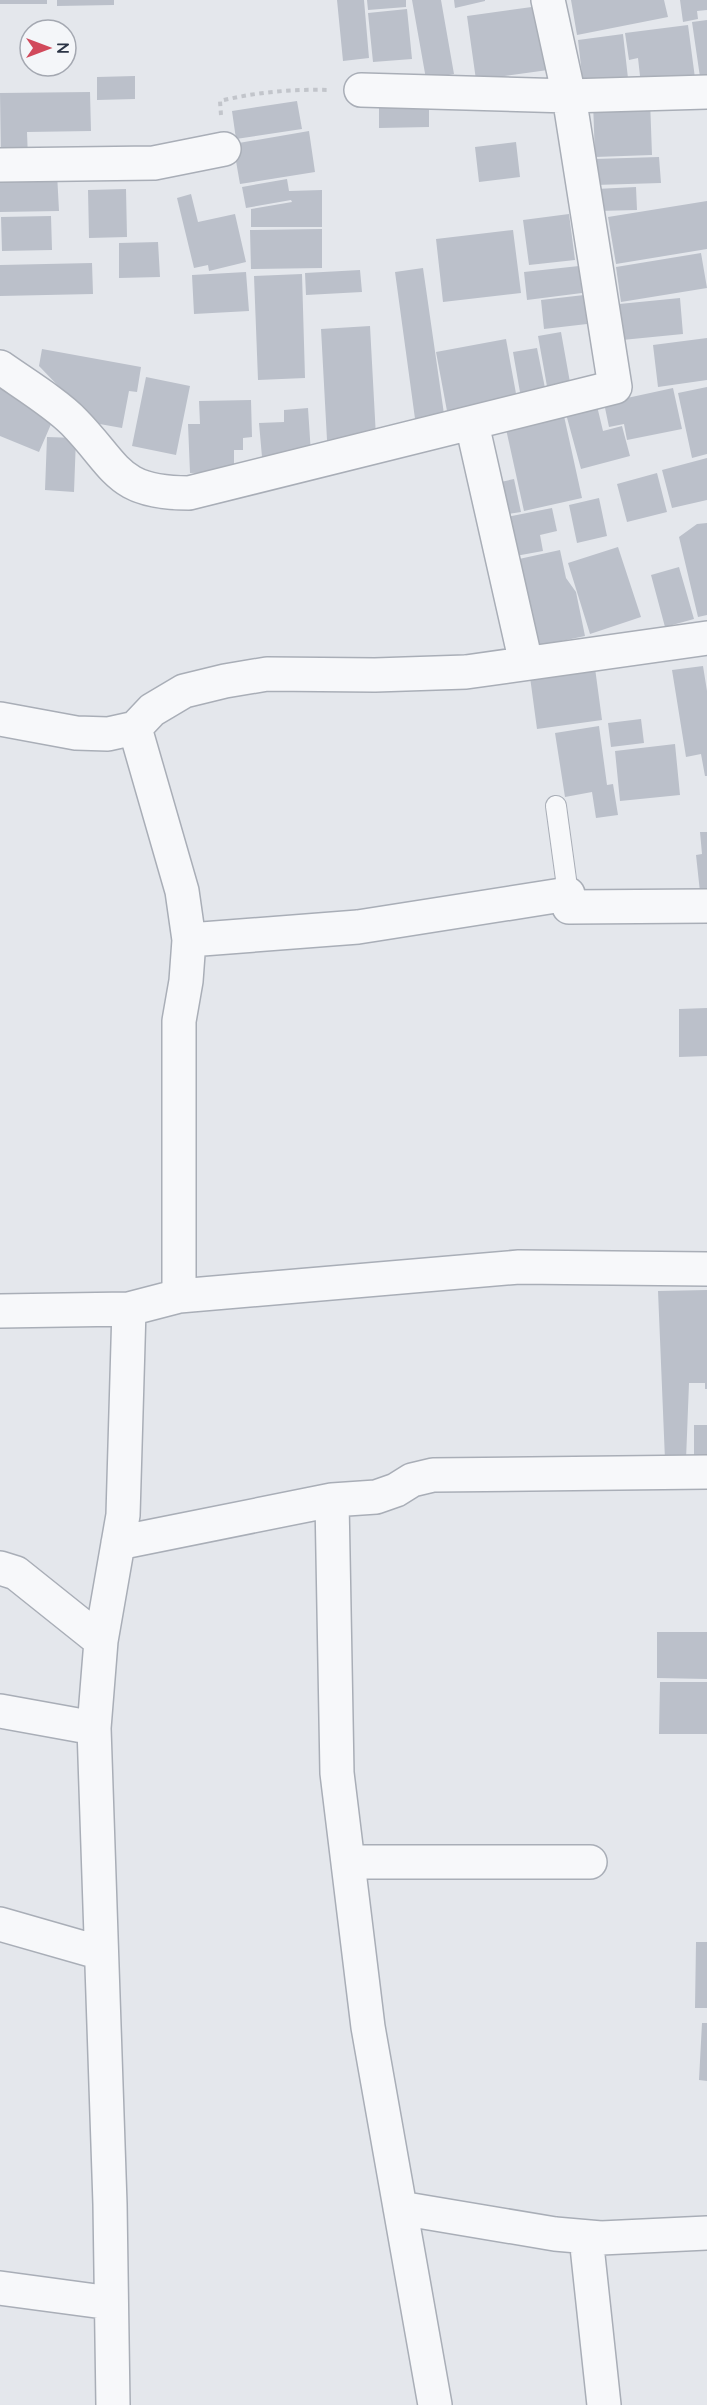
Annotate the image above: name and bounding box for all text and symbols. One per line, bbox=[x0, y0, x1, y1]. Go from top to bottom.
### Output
north arrow bbox=[18, 18, 78, 78]
text: N bbox=[53, 42, 73, 54]

